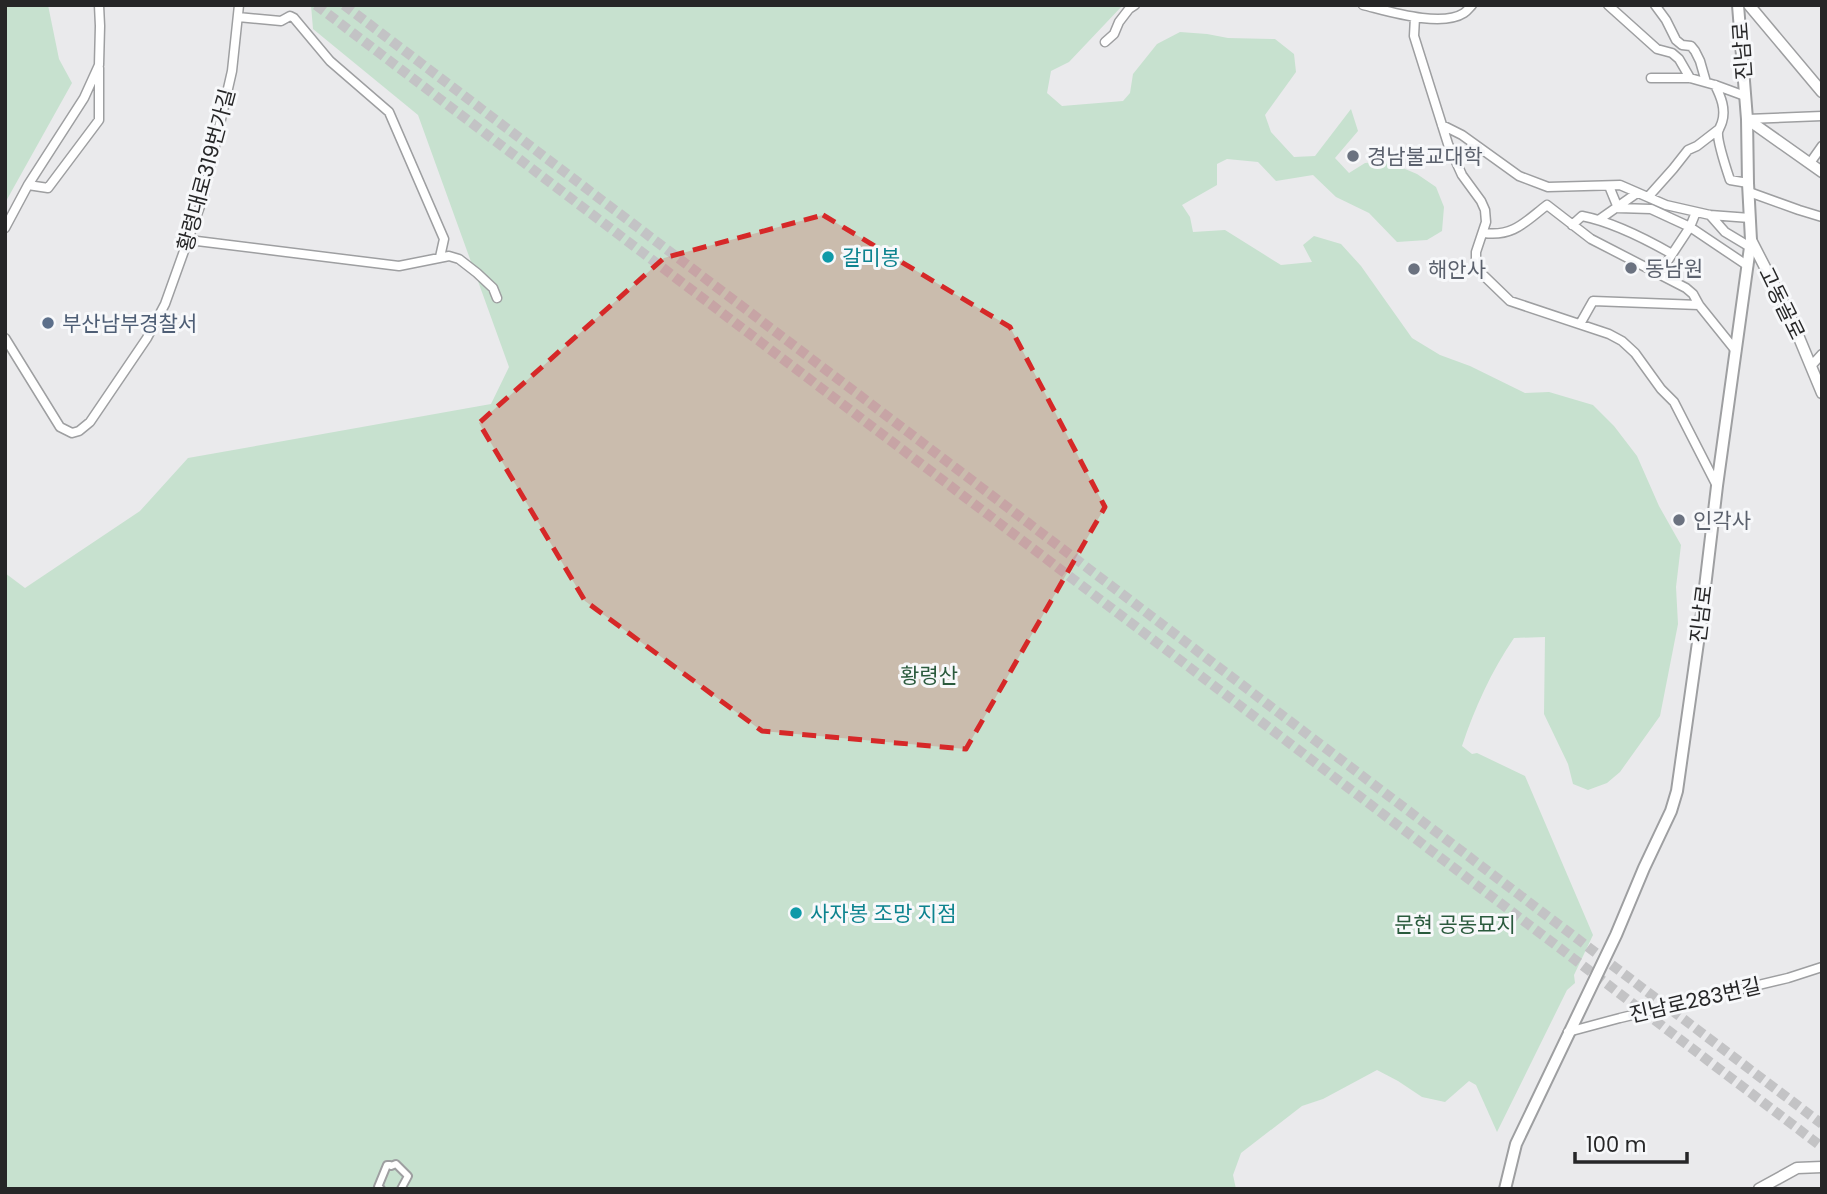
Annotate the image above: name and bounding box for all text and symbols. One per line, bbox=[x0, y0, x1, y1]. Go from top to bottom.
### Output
street label: 진남로 bbox=[1726, 21, 1758, 81]
street label: 황령대로319번가길 bbox=[170, 85, 242, 255]
place label: 경남불교대학 bbox=[1367, 142, 1483, 171]
marker: 경남불교대학 bbox=[1345, 148, 1361, 164]
place label: 갈미봉 bbox=[842, 243, 900, 272]
marker: 갈미봉 bbox=[820, 249, 836, 265]
place label: 동남원 bbox=[1645, 254, 1703, 283]
place label: 해안사 bbox=[1428, 255, 1486, 284]
marker: 동남원 bbox=[1623, 260, 1639, 276]
marker: 해안사 bbox=[1406, 261, 1422, 277]
street label: 고동골로 bbox=[1752, 262, 1812, 344]
place label: 부산남부경찰서 bbox=[62, 309, 197, 338]
marker: 부산남부경찰서 bbox=[40, 315, 56, 331]
place label: 인각사 bbox=[1693, 506, 1751, 535]
marker: 인각사 bbox=[1671, 512, 1687, 528]
street label: 진남로 bbox=[1683, 583, 1719, 645]
park label: 황령산 bbox=[900, 661, 958, 690]
place label: 사자봉 조망 지점 bbox=[810, 899, 956, 928]
marker: 사자봉 조망 지점 bbox=[788, 905, 804, 921]
park label: 문현 공동묘지 bbox=[1394, 910, 1516, 939]
street label: 진남로283번길 bbox=[1626, 971, 1764, 1029]
scale bar bbox=[1575, 1120, 1687, 1164]
text: 100 m bbox=[1586, 1130, 1646, 1159]

